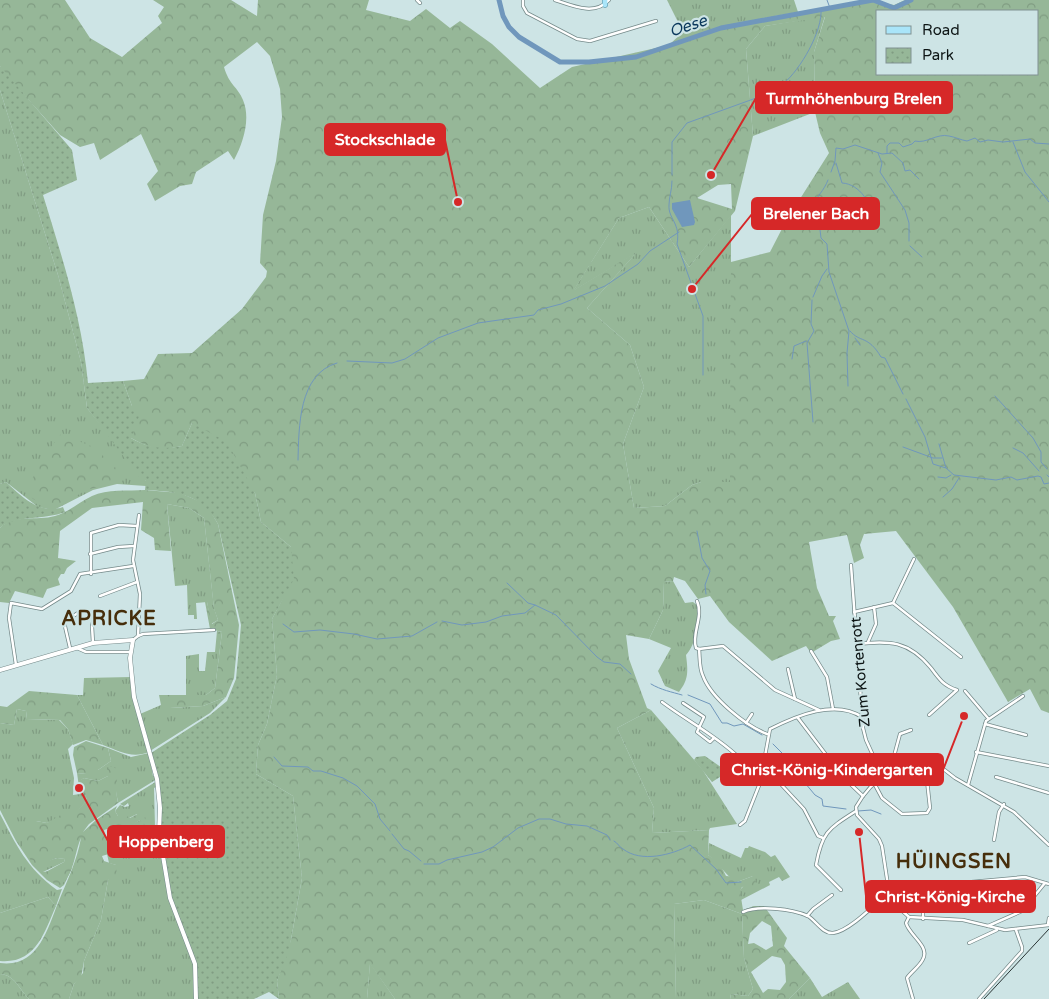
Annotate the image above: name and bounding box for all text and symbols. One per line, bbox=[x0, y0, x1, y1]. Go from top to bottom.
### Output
water label: Oese bbox=[667, 10, 710, 41]
legend bbox=[876, 10, 1039, 75]
text: Road bbox=[922, 21, 960, 39]
text: Park bbox=[922, 46, 954, 64]
callout: Turmhöhenburg Brelen bbox=[756, 82, 952, 113]
text: Turmhöhenburg Brelen bbox=[765, 89, 942, 109]
callout: Stockschlade bbox=[325, 124, 445, 155]
text: Stockschlade bbox=[335, 130, 435, 150]
callout: Brelener Bach bbox=[752, 198, 879, 229]
text: Brelener Bach bbox=[763, 204, 869, 224]
district label: APRICKE bbox=[61, 607, 157, 631]
street label: Zum Kortenrott bbox=[846, 616, 874, 728]
callout: Christ-König-Kindergarten bbox=[721, 754, 943, 785]
text: Christ-König-Kindergarten bbox=[731, 760, 933, 780]
callout: Hoppenberg bbox=[108, 826, 224, 857]
text: Hoppenberg bbox=[118, 832, 214, 852]
district label: HÜINGSEN bbox=[896, 849, 1012, 874]
callout: Christ-König-Kirche bbox=[866, 881, 1035, 912]
text: Christ-König-Kirche bbox=[875, 887, 1025, 907]

